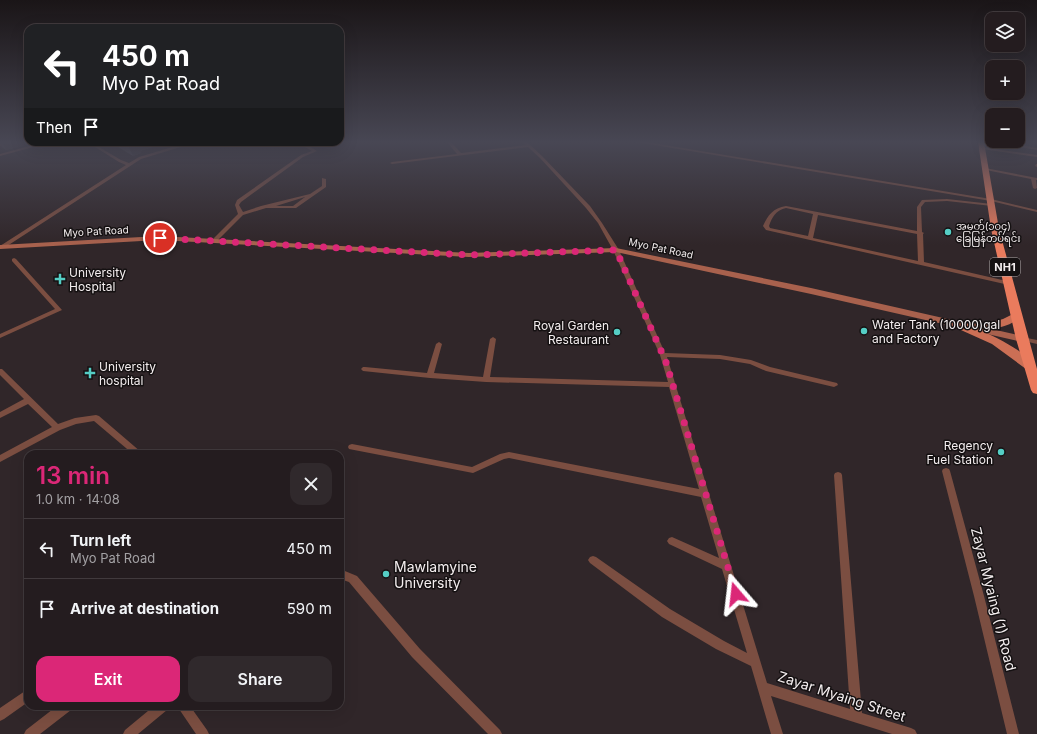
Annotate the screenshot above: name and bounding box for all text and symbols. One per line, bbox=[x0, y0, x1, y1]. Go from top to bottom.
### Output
map controls bbox=[985, 12, 1025, 148]
button: layers bbox=[985, 12, 1025, 52]
text: 450 m bbox=[102, 39, 190, 73]
icon: left bbox=[36, 40, 88, 92]
button: + bbox=[985, 60, 1025, 100]
text: Myo Pat Road bbox=[102, 73, 220, 94]
button: − bbox=[985, 108, 1025, 148]
icon: arrive bbox=[80, 116, 102, 138]
text: Then bbox=[36, 118, 72, 137]
place label: အမှတ်(၁၀၄) ခြေမြန်တပ်ရင်း bbox=[956, 219, 1021, 247]
pin bbox=[143, 221, 177, 255]
street label: Myo Pat Road bbox=[63, 223, 129, 239]
icon: arrive bbox=[149, 227, 171, 249]
marker: အမှတ်(၁၀၄) ခြေမြန်တပ်ရင်း bbox=[943, 227, 953, 237]
street label: Myo Pat Road bbox=[628, 235, 694, 261]
road number: NH1 bbox=[990, 258, 1020, 276]
place label: University Hospital bbox=[69, 265, 126, 294]
marker: University Hospital bbox=[54, 273, 66, 285]
place label: Water Tank (10000)gal and Factory bbox=[872, 317, 1000, 346]
place label: Royal Garden Restaurant bbox=[533, 318, 609, 347]
marker: Water Tank (10000)gal and Factory bbox=[859, 326, 869, 336]
marker: Royal Garden Restaurant bbox=[612, 327, 622, 337]
place label: University hospital bbox=[99, 359, 156, 388]
marker: University hospital bbox=[84, 367, 96, 379]
place label: Regency Fuel Station bbox=[926, 438, 993, 467]
marker: Regency Fuel Station bbox=[996, 447, 1006, 457]
text: 13 min bbox=[36, 461, 110, 490]
button: close bbox=[290, 463, 332, 505]
text: 1.0 km · 14:08 bbox=[36, 491, 120, 507]
street label: Zayar Myaing (1) Road bbox=[968, 525, 1020, 673]
text: Turn left bbox=[70, 531, 131, 550]
icon: left bbox=[36, 538, 58, 560]
text: 450 m bbox=[286, 539, 332, 558]
text: Myo Pat Road bbox=[70, 550, 155, 566]
place label: Mawlamyine University bbox=[394, 558, 477, 591]
marker: Mawlamyine University bbox=[381, 569, 391, 579]
position arrow bbox=[715, 573, 757, 615]
icon: arrive bbox=[36, 598, 58, 620]
text: Arrive at destination bbox=[70, 599, 219, 618]
text: 590 m bbox=[287, 599, 332, 618]
button: Exit bbox=[36, 656, 180, 702]
button: Share bbox=[188, 656, 332, 702]
street label: Zayar Myaing Street bbox=[776, 667, 908, 725]

